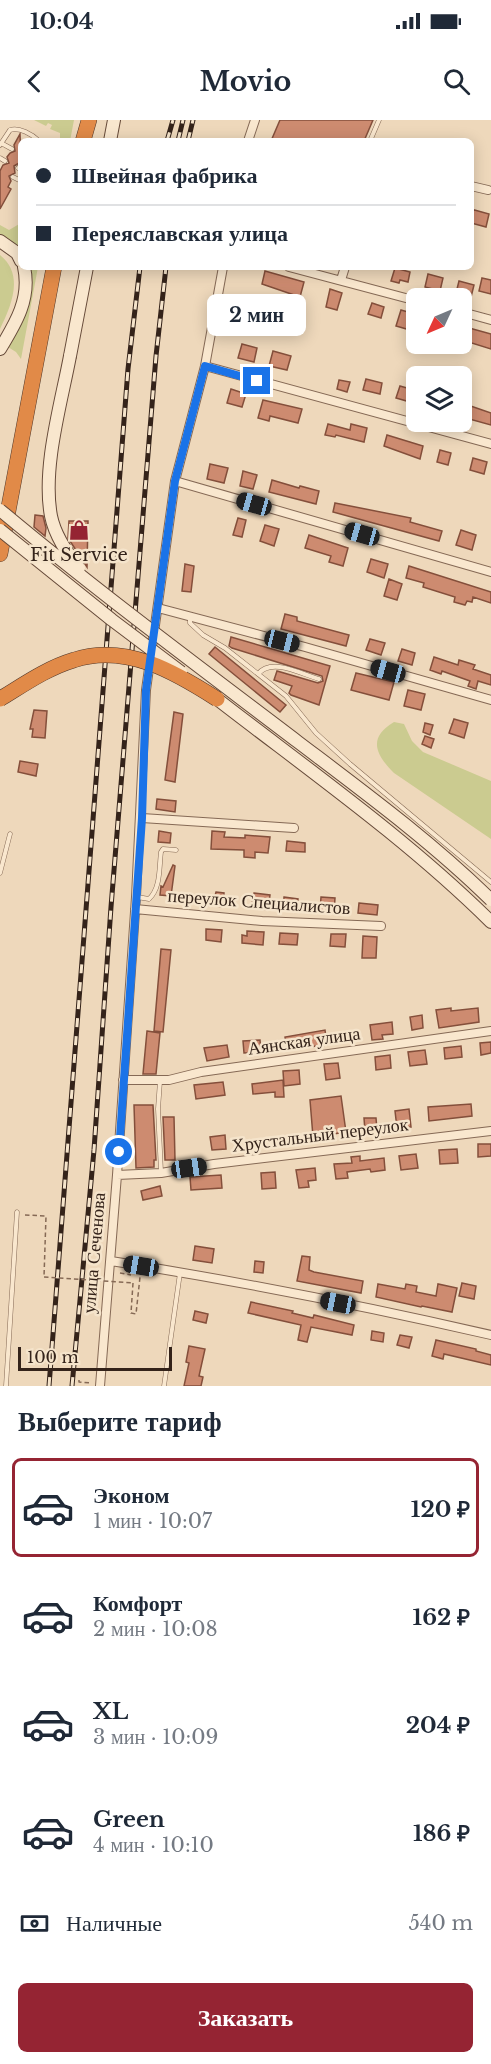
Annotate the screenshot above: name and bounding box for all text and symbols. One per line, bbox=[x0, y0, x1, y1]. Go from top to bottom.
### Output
text: 10:04 bbox=[30, 8, 94, 35]
icon: back bbox=[18, 65, 51, 98]
text: Movio bbox=[200, 65, 291, 98]
icon: search bbox=[440, 65, 473, 98]
text: Швейная фабрика bbox=[72, 162, 257, 189]
text: Переяславская улица bbox=[72, 220, 288, 247]
north arrow bbox=[406, 288, 472, 354]
map controls bbox=[406, 288, 472, 432]
callout: 2 мин bbox=[208, 294, 306, 336]
text: 2 мин bbox=[229, 303, 284, 327]
button: layers bbox=[406, 366, 472, 432]
route end bbox=[243, 367, 270, 394]
car bbox=[234, 490, 274, 518]
shop icon: Fit Service bbox=[67, 518, 91, 542]
car bbox=[342, 520, 382, 548]
place label: Fit Service bbox=[30, 544, 128, 566]
car bbox=[262, 628, 302, 654]
car bbox=[368, 657, 408, 685]
street label: переулок Специалистов bbox=[167, 885, 351, 919]
street label: Аянская улица bbox=[246, 1022, 362, 1060]
street label: Хрустальный переулок bbox=[230, 1113, 410, 1157]
route start bbox=[105, 1138, 132, 1165]
car bbox=[170, 1157, 208, 1179]
street label: улица Сеченова bbox=[78, 1192, 110, 1314]
car bbox=[122, 1254, 160, 1278]
car bbox=[319, 1291, 357, 1315]
scale bar bbox=[18, 1344, 172, 1372]
text: 100 m bbox=[27, 1347, 79, 1367]
text: Выберите тариф bbox=[18, 1405, 222, 1438]
icon: car bbox=[21, 1481, 75, 1535]
text: Эконом bbox=[93, 1482, 170, 1509]
text: 120 ₽ bbox=[411, 1496, 470, 1523]
text: 1 мин · 10:07 bbox=[93, 1509, 212, 1533]
icon: car bbox=[21, 1589, 75, 1643]
text: Комфорт bbox=[93, 1590, 182, 1617]
text: 162 ₽ bbox=[413, 1604, 470, 1631]
text: 2 мин · 10:08 bbox=[93, 1617, 218, 1641]
icon: car bbox=[21, 1697, 75, 1751]
text: XL bbox=[93, 1698, 128, 1725]
text: 204 ₽ bbox=[406, 1712, 470, 1739]
text: 3 мин · 10:09 bbox=[93, 1725, 218, 1749]
icon: car bbox=[21, 1805, 75, 1859]
text: Green bbox=[93, 1806, 165, 1833]
text: 186 ₽ bbox=[413, 1820, 470, 1847]
text: 4 мин · 10:10 bbox=[93, 1833, 214, 1857]
icon: cash bbox=[18, 1907, 51, 1940]
text: Наличные bbox=[66, 1910, 162, 1937]
text: 540 m bbox=[408, 1911, 473, 1935]
button: Заказать bbox=[18, 1983, 473, 2052]

